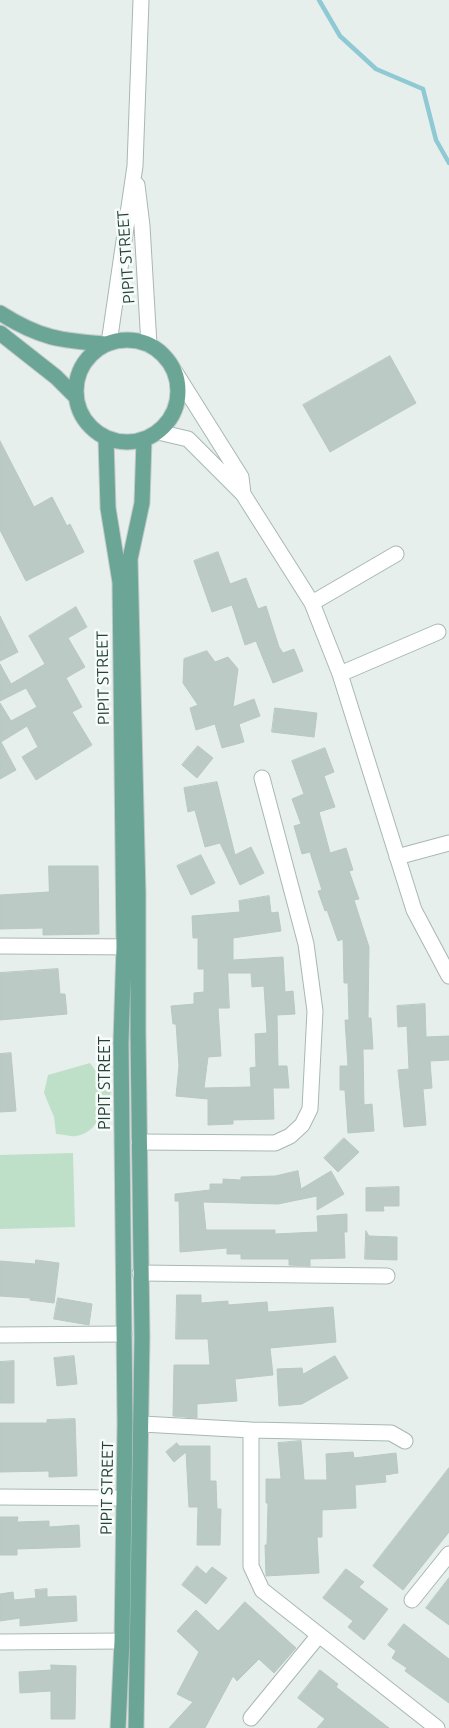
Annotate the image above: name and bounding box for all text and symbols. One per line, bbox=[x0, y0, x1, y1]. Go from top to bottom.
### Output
street label: PIPIT STREET bbox=[113, 209, 139, 305]
street label: PIPIT STREET bbox=[93, 631, 113, 725]
street label: PIPIT STREET bbox=[95, 1036, 115, 1130]
street label: PIPIT STREET bbox=[97, 1441, 117, 1535]

